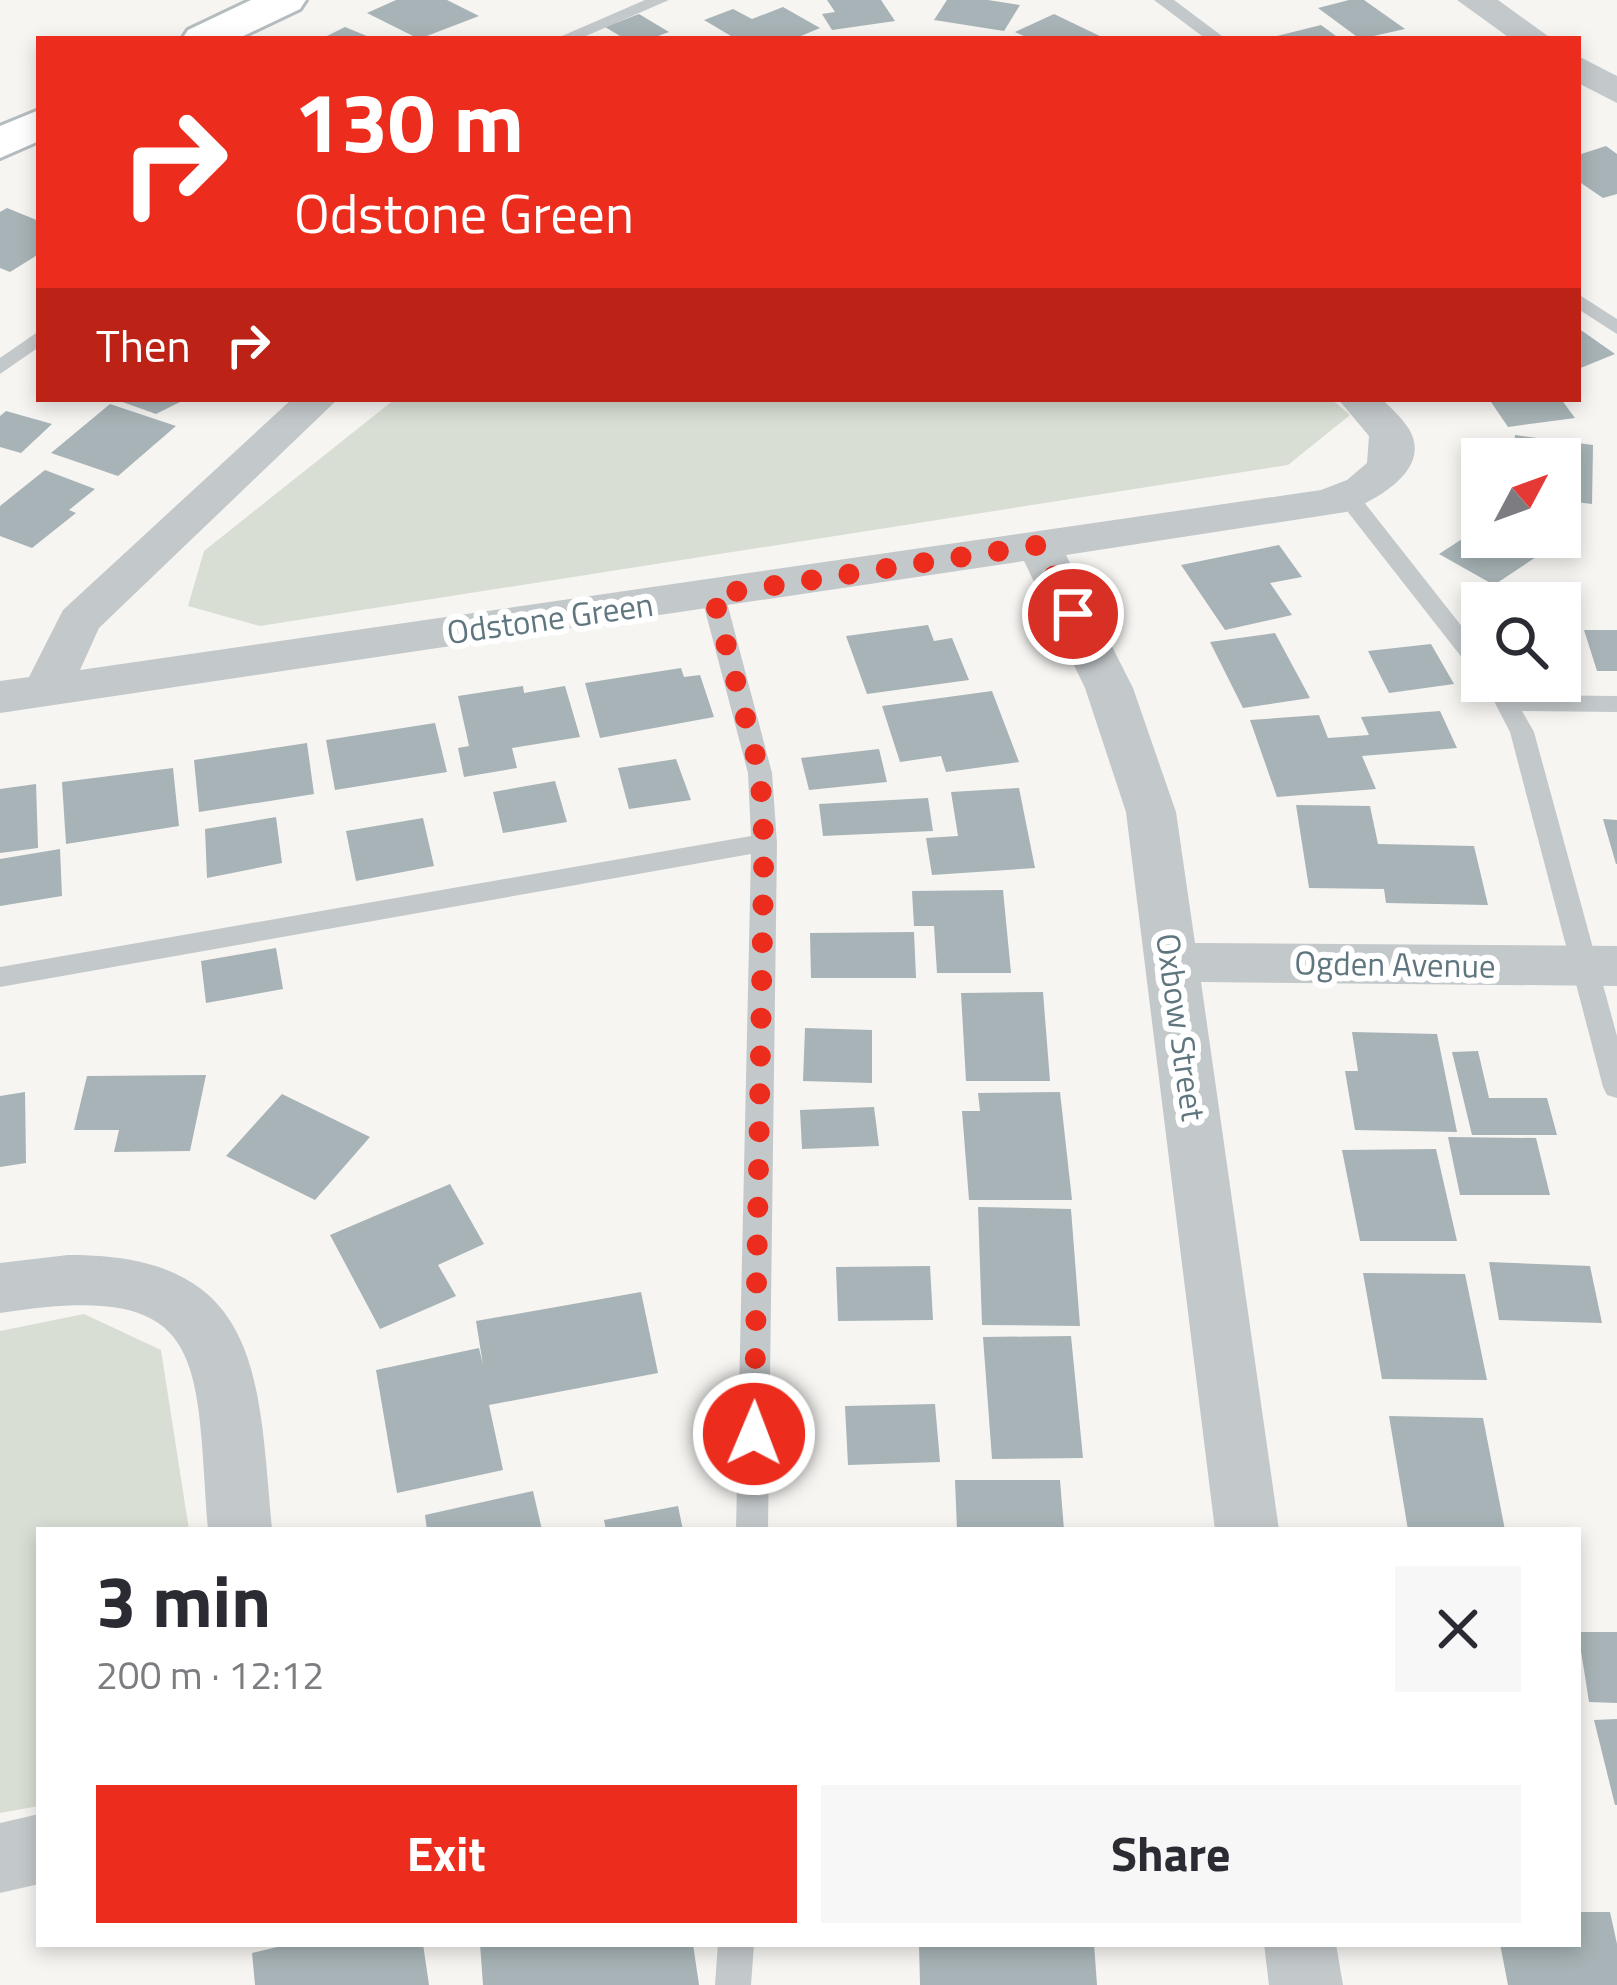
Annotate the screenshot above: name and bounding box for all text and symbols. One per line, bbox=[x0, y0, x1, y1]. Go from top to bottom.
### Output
text: 130 m bbox=[294, 57, 524, 185]
icon: right bbox=[96, 84, 252, 240]
text: Odstone Green bbox=[294, 172, 634, 254]
text: Then bbox=[96, 311, 191, 379]
icon: right bbox=[215, 312, 281, 378]
north arrow bbox=[1461, 438, 1581, 558]
map controls bbox=[1461, 438, 1581, 702]
pin bbox=[1022, 563, 1124, 665]
street label: Odstone Green bbox=[444, 579, 656, 657]
icon: arrive bbox=[1040, 581, 1106, 647]
button: search bbox=[1461, 582, 1581, 702]
street label: Oxbow Street bbox=[1143, 930, 1219, 1124]
street label: Ogden Avenue bbox=[1294, 937, 1496, 991]
position arrow bbox=[691, 1371, 817, 1497]
text: 3 min bbox=[96, 1545, 271, 1655]
button: close bbox=[1395, 1566, 1521, 1692]
text: 200 m · 12:12 bbox=[96, 1645, 324, 1704]
button: Exit bbox=[96, 1785, 797, 1923]
button: Share bbox=[821, 1785, 1521, 1923]

